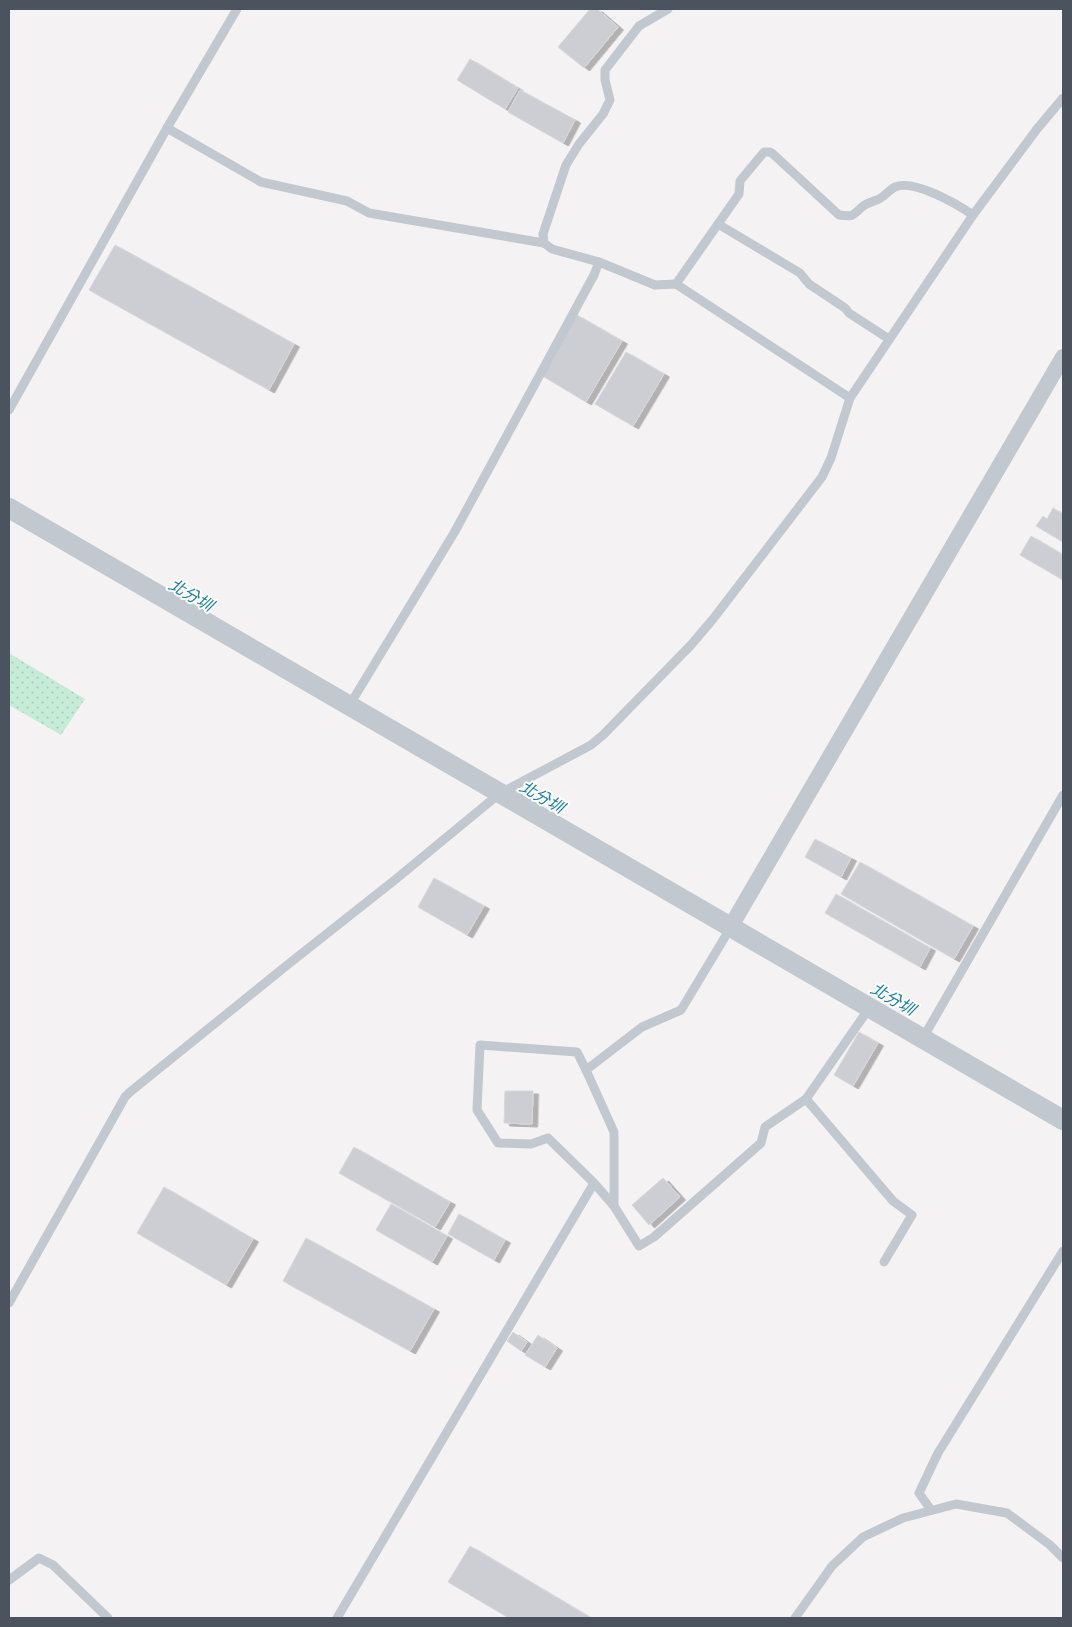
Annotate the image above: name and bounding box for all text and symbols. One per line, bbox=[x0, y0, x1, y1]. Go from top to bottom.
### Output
water label: 北分圳 bbox=[165, 575, 218, 616]
water label: 北分圳 bbox=[516, 777, 569, 818]
water label: 北分圳 bbox=[867, 979, 920, 1020]

